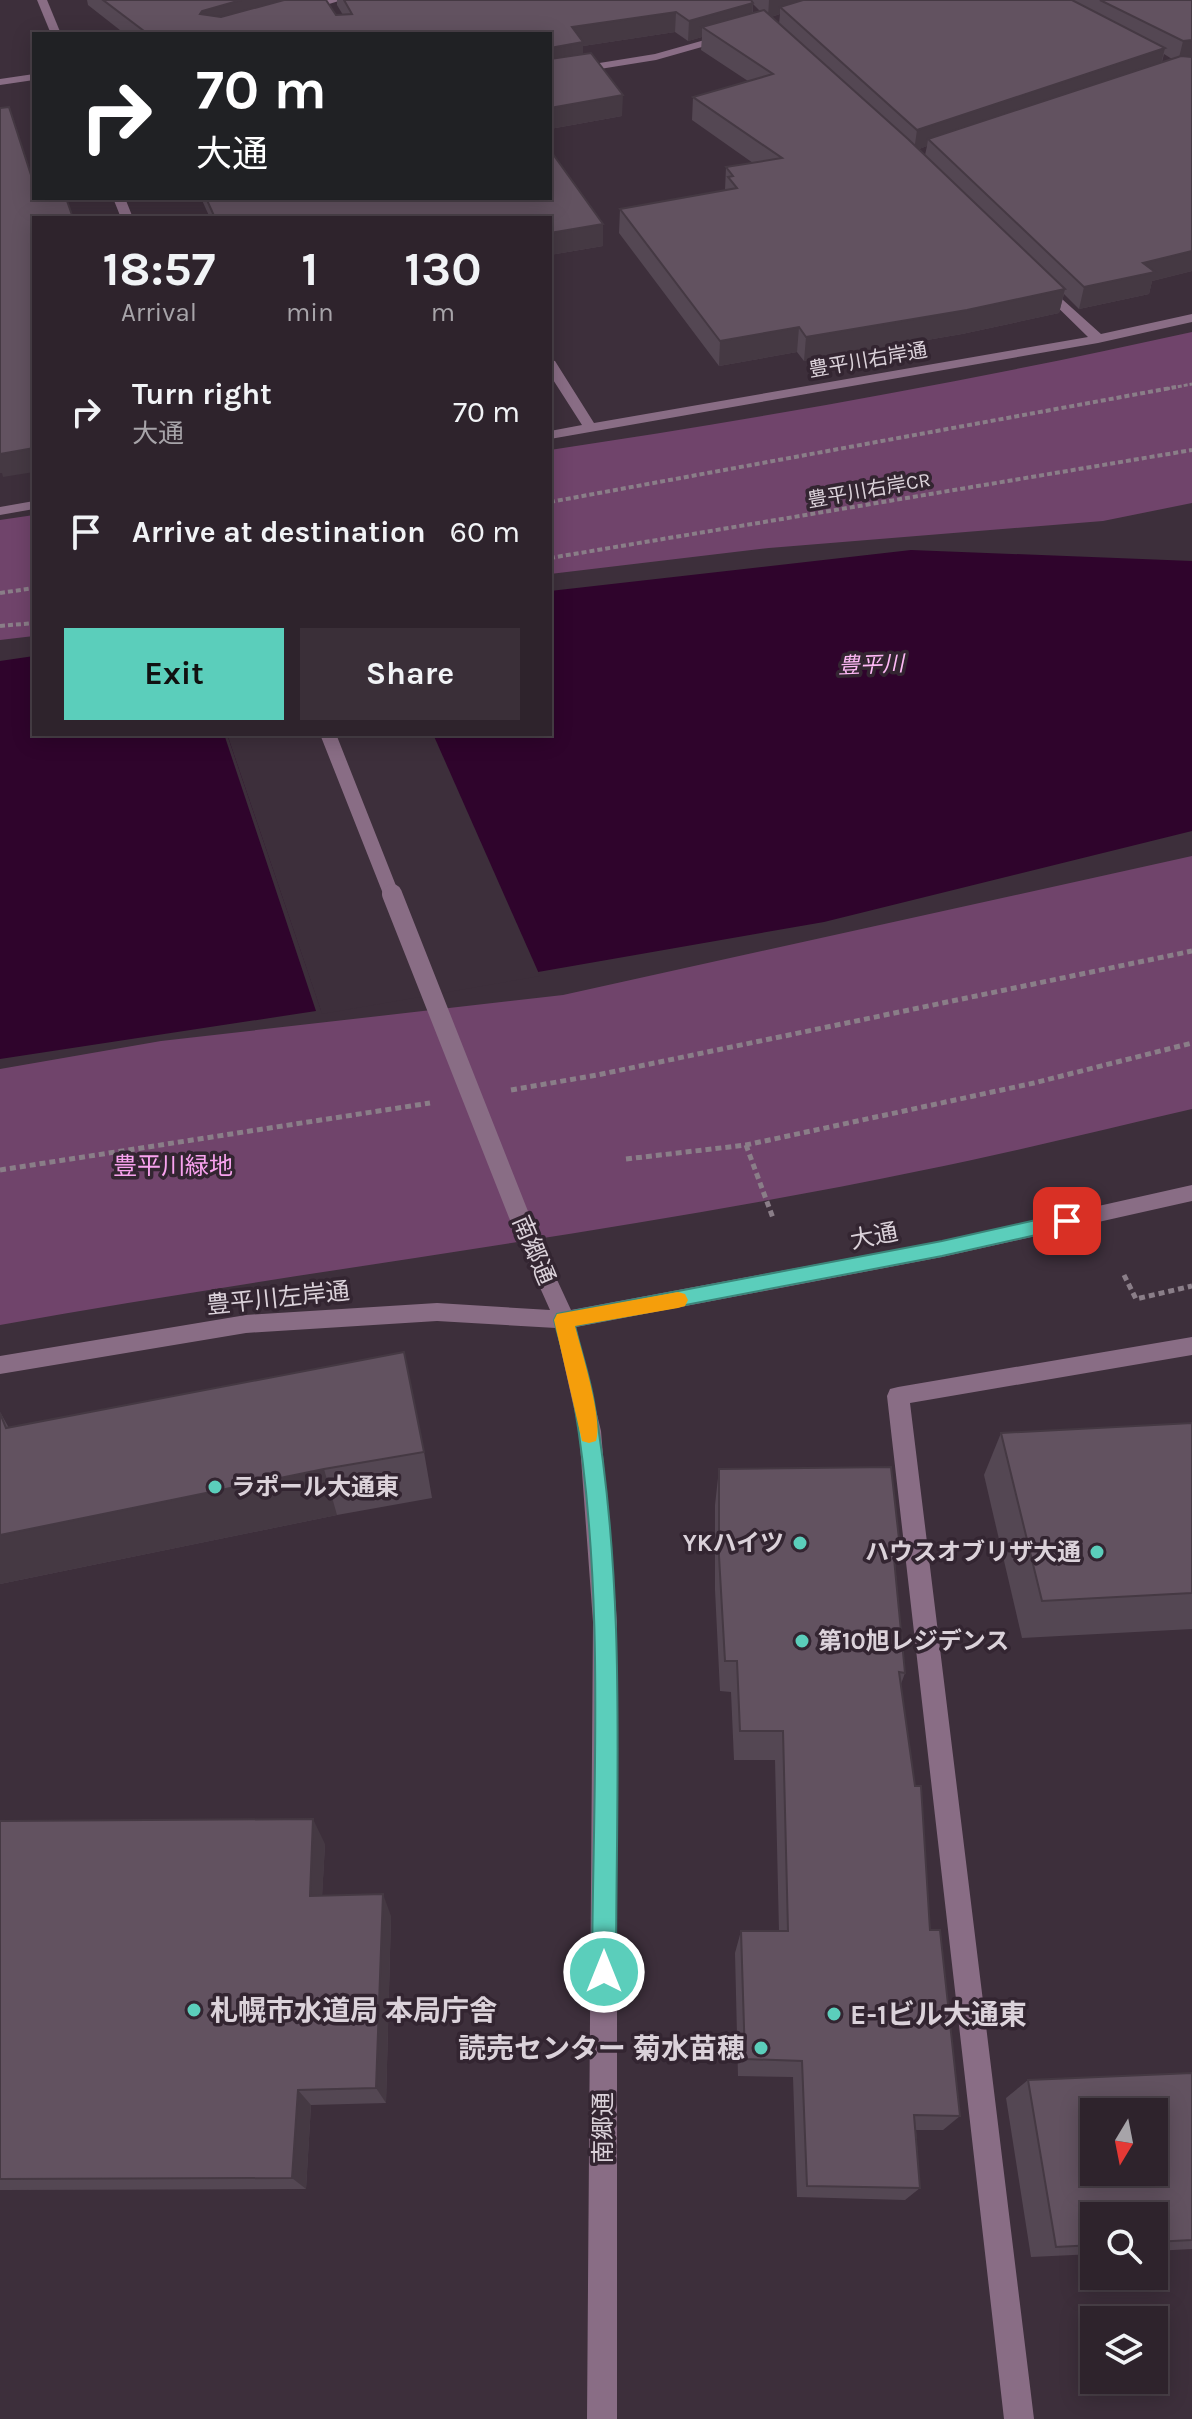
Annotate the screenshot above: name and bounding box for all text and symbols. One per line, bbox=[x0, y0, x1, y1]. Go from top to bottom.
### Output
text: 70 m bbox=[196, 57, 327, 122]
icon: right bbox=[64, 64, 168, 168]
text: 大通 bbox=[196, 133, 268, 175]
text: 18:57 bbox=[103, 241, 215, 297]
text: 1 bbox=[301, 241, 318, 297]
text: 130 bbox=[404, 241, 482, 297]
text: Arrival bbox=[121, 297, 197, 328]
text: min bbox=[286, 297, 334, 328]
text: m bbox=[431, 297, 455, 328]
street label: 豊平川右岸通 bbox=[807, 338, 929, 382]
text: Turn right bbox=[132, 376, 272, 412]
icon: right bbox=[64, 390, 108, 434]
text: 70 m bbox=[453, 394, 520, 430]
text: 大通 bbox=[132, 418, 184, 449]
street label: 豊平川右岸CR bbox=[806, 468, 932, 512]
icon: arrive bbox=[64, 510, 108, 554]
text: Arrive at destination bbox=[132, 514, 426, 550]
text: 60 m bbox=[450, 514, 520, 550]
button: Exit bbox=[64, 628, 284, 720]
button: Share bbox=[300, 628, 520, 720]
water label: 豊平川 bbox=[838, 651, 906, 679]
park label: 豊平川緑地 bbox=[113, 1152, 233, 1180]
pin bbox=[1033, 1187, 1101, 1255]
icon: arrive bbox=[1045, 1199, 1089, 1243]
street label: 南郷通 bbox=[507, 1211, 561, 1289]
street label: 大通 bbox=[848, 1218, 900, 1254]
street label: 豊平川左岸通 bbox=[205, 1277, 351, 1319]
place label: ラポール大通東 bbox=[231, 1473, 399, 1501]
marker: ラポール大通東 bbox=[206, 1478, 224, 1496]
place label: YKハイツ bbox=[683, 1529, 784, 1557]
marker: YKハイツ bbox=[791, 1534, 809, 1552]
place label: ハウスオブリザ大通 bbox=[865, 1538, 1081, 1566]
marker: ハウスオブリザ大通 bbox=[1088, 1543, 1106, 1561]
place label: 第10旭レジデンス bbox=[818, 1627, 1009, 1655]
marker: 第10旭レジデンス bbox=[793, 1632, 811, 1650]
position arrow bbox=[562, 1930, 646, 2014]
place label: 札幌市水道局 本局庁舎 bbox=[210, 1994, 497, 2027]
place label: E-1ビル大通東 bbox=[850, 1998, 1027, 2031]
marker: 札幌市水道局 本局庁舎 bbox=[185, 2001, 203, 2019]
marker: E-1ビル大通東 bbox=[825, 2005, 843, 2023]
place label: 読売センター 菊水苗穂 bbox=[458, 2032, 745, 2065]
marker: 読売センター 菊水苗穂 bbox=[752, 2039, 770, 2057]
street label: 南郷通 bbox=[589, 2092, 617, 2164]
north arrow bbox=[1080, 2098, 1168, 2186]
map controls bbox=[1080, 2098, 1168, 2394]
button: search bbox=[1080, 2202, 1168, 2290]
button: layers bbox=[1080, 2306, 1168, 2394]

